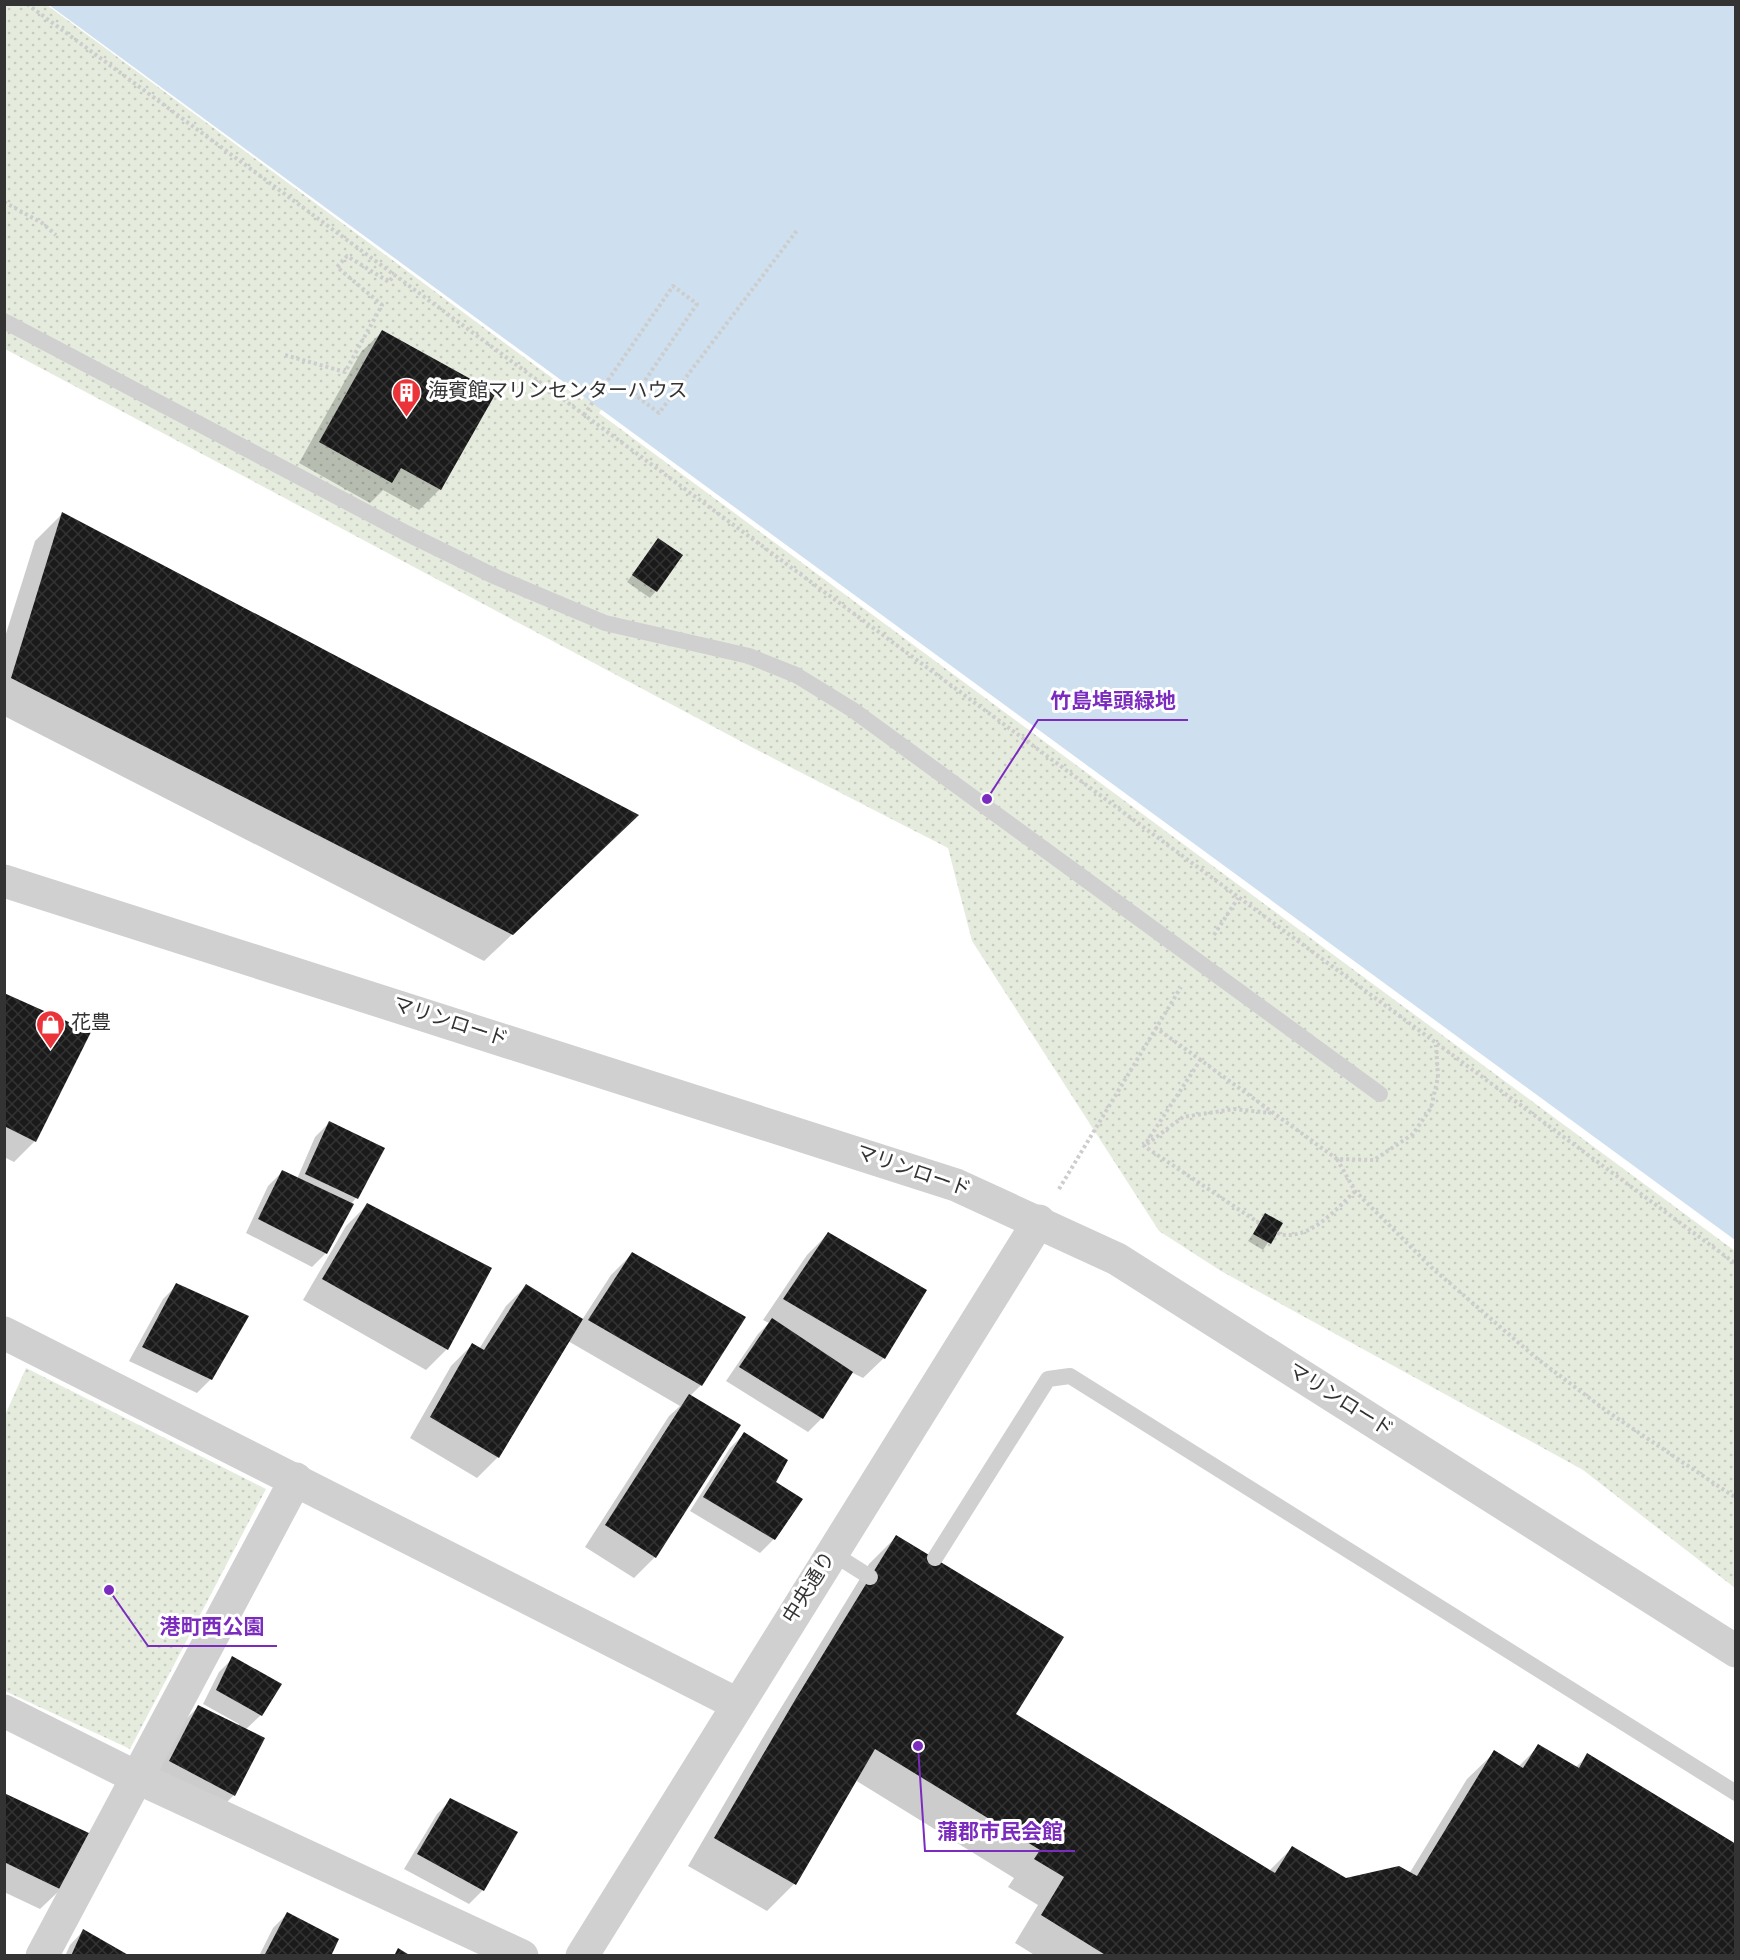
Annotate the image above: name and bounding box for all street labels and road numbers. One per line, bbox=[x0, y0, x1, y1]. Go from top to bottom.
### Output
street label: マリンロード bbox=[389, 992, 511, 1054]
street label: マリンロード bbox=[852, 1140, 974, 1204]
street label: マリンロード bbox=[1282, 1358, 1398, 1444]
street label: 中央通り bbox=[778, 1547, 842, 1629]

